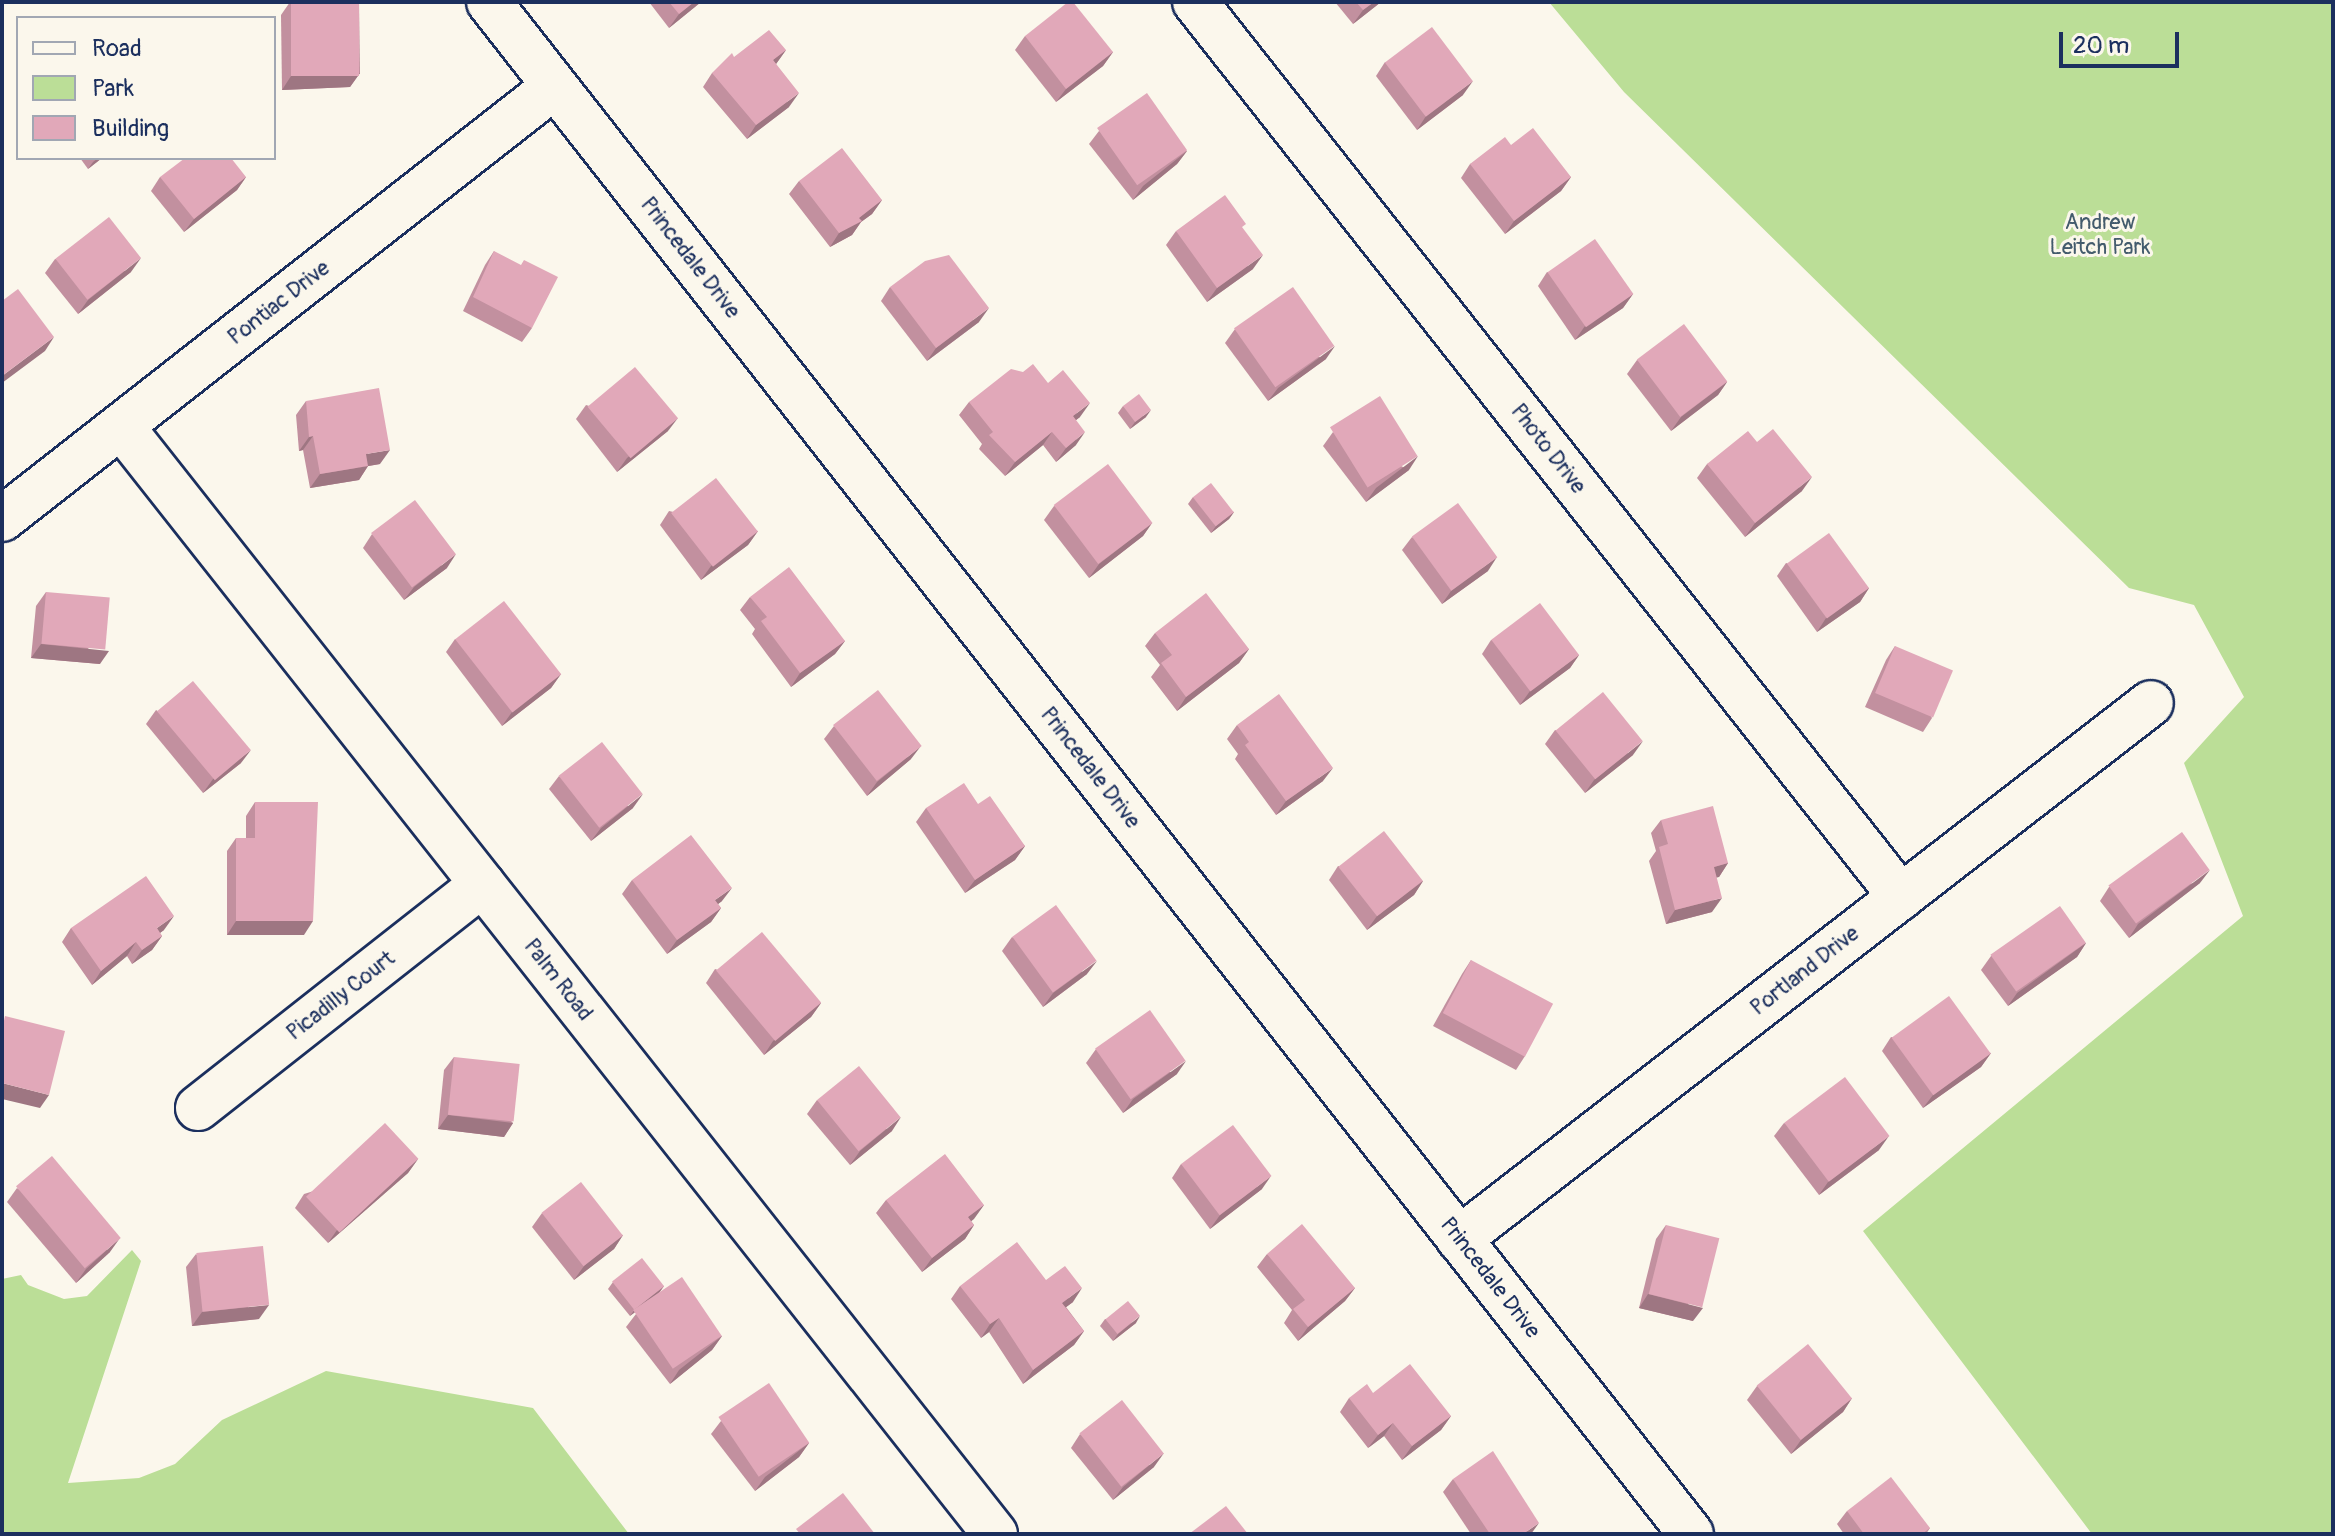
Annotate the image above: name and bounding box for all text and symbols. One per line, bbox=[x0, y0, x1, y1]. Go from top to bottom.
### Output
legend bbox=[16, 16, 276, 160]
scale bar bbox=[2063, 16, 2183, 66]
text: 20 m bbox=[2073, 31, 2129, 60]
text: Road bbox=[92, 34, 142, 63]
text: Park bbox=[92, 74, 134, 103]
text: Building bbox=[92, 114, 169, 143]
street label: Princedale Drive bbox=[634, 192, 746, 324]
park label: Andrew Leitch Park bbox=[2050, 209, 2150, 260]
street label: Pontiac Drive bbox=[223, 255, 335, 351]
street label: Photo Drive bbox=[1505, 399, 1591, 499]
street label: Princedale Drive bbox=[1034, 702, 1146, 834]
street label: Portland Drive bbox=[1745, 920, 1865, 1022]
street label: Palm Road bbox=[518, 934, 598, 1026]
street label: Picadilly Court bbox=[282, 946, 400, 1046]
street label: Princedale Drive bbox=[1434, 1212, 1546, 1344]

